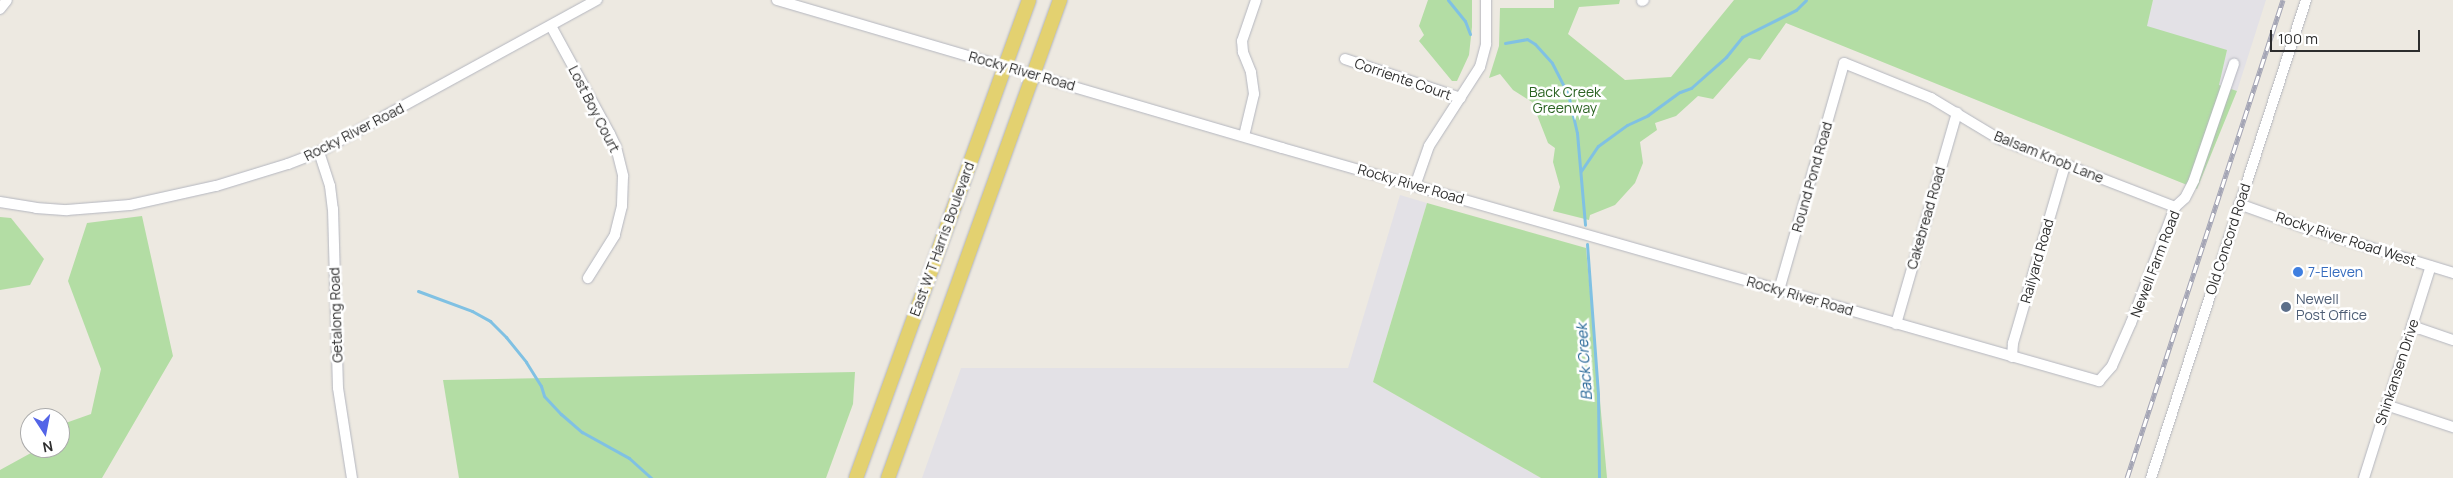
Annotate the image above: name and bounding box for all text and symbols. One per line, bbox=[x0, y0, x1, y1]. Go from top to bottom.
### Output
scale bar bbox=[2273, 20, 2423, 52]
text: 100 m bbox=[2278, 28, 2318, 49]
street label: Rocky River Road bbox=[967, 48, 1077, 94]
street label: Corriente Court bbox=[1352, 55, 1454, 103]
street label: Lost Boy Court bbox=[565, 63, 623, 155]
park label: Back Creek Greenway bbox=[1529, 84, 1601, 116]
street label: Rocky River Road bbox=[301, 100, 407, 164]
street label: Round Pond Road bbox=[1788, 120, 1836, 234]
street label: Balsam Knob Lane bbox=[1992, 127, 2106, 187]
street label: East W T Harris Boulevard bbox=[906, 159, 978, 319]
street label: Rocky River Road bbox=[1356, 161, 1466, 207]
street label: Cakebread Road bbox=[1903, 165, 1949, 271]
street label: Old Concord Road bbox=[2202, 181, 2254, 297]
street label: Newell Farm Road bbox=[2127, 208, 2183, 320]
street label: Rocky River Road West bbox=[2274, 208, 2418, 270]
street label: Railyard Road bbox=[2017, 217, 2057, 305]
place label: 7-Eleven bbox=[2308, 264, 2363, 280]
marker: 7-Eleven bbox=[2292, 266, 2304, 278]
street label: Getalong Road bbox=[326, 267, 346, 363]
street label: Rocky River Road bbox=[1745, 273, 1855, 319]
place label: Newell Post Office bbox=[2296, 291, 2367, 324]
marker: Newell Post Office bbox=[2280, 301, 2292, 313]
street label: Shinkansen Drive bbox=[2372, 317, 2422, 427]
water label: Back Creek bbox=[1572, 323, 1596, 401]
north arrow bbox=[20, 408, 70, 458]
text: N bbox=[41, 437, 55, 458]

